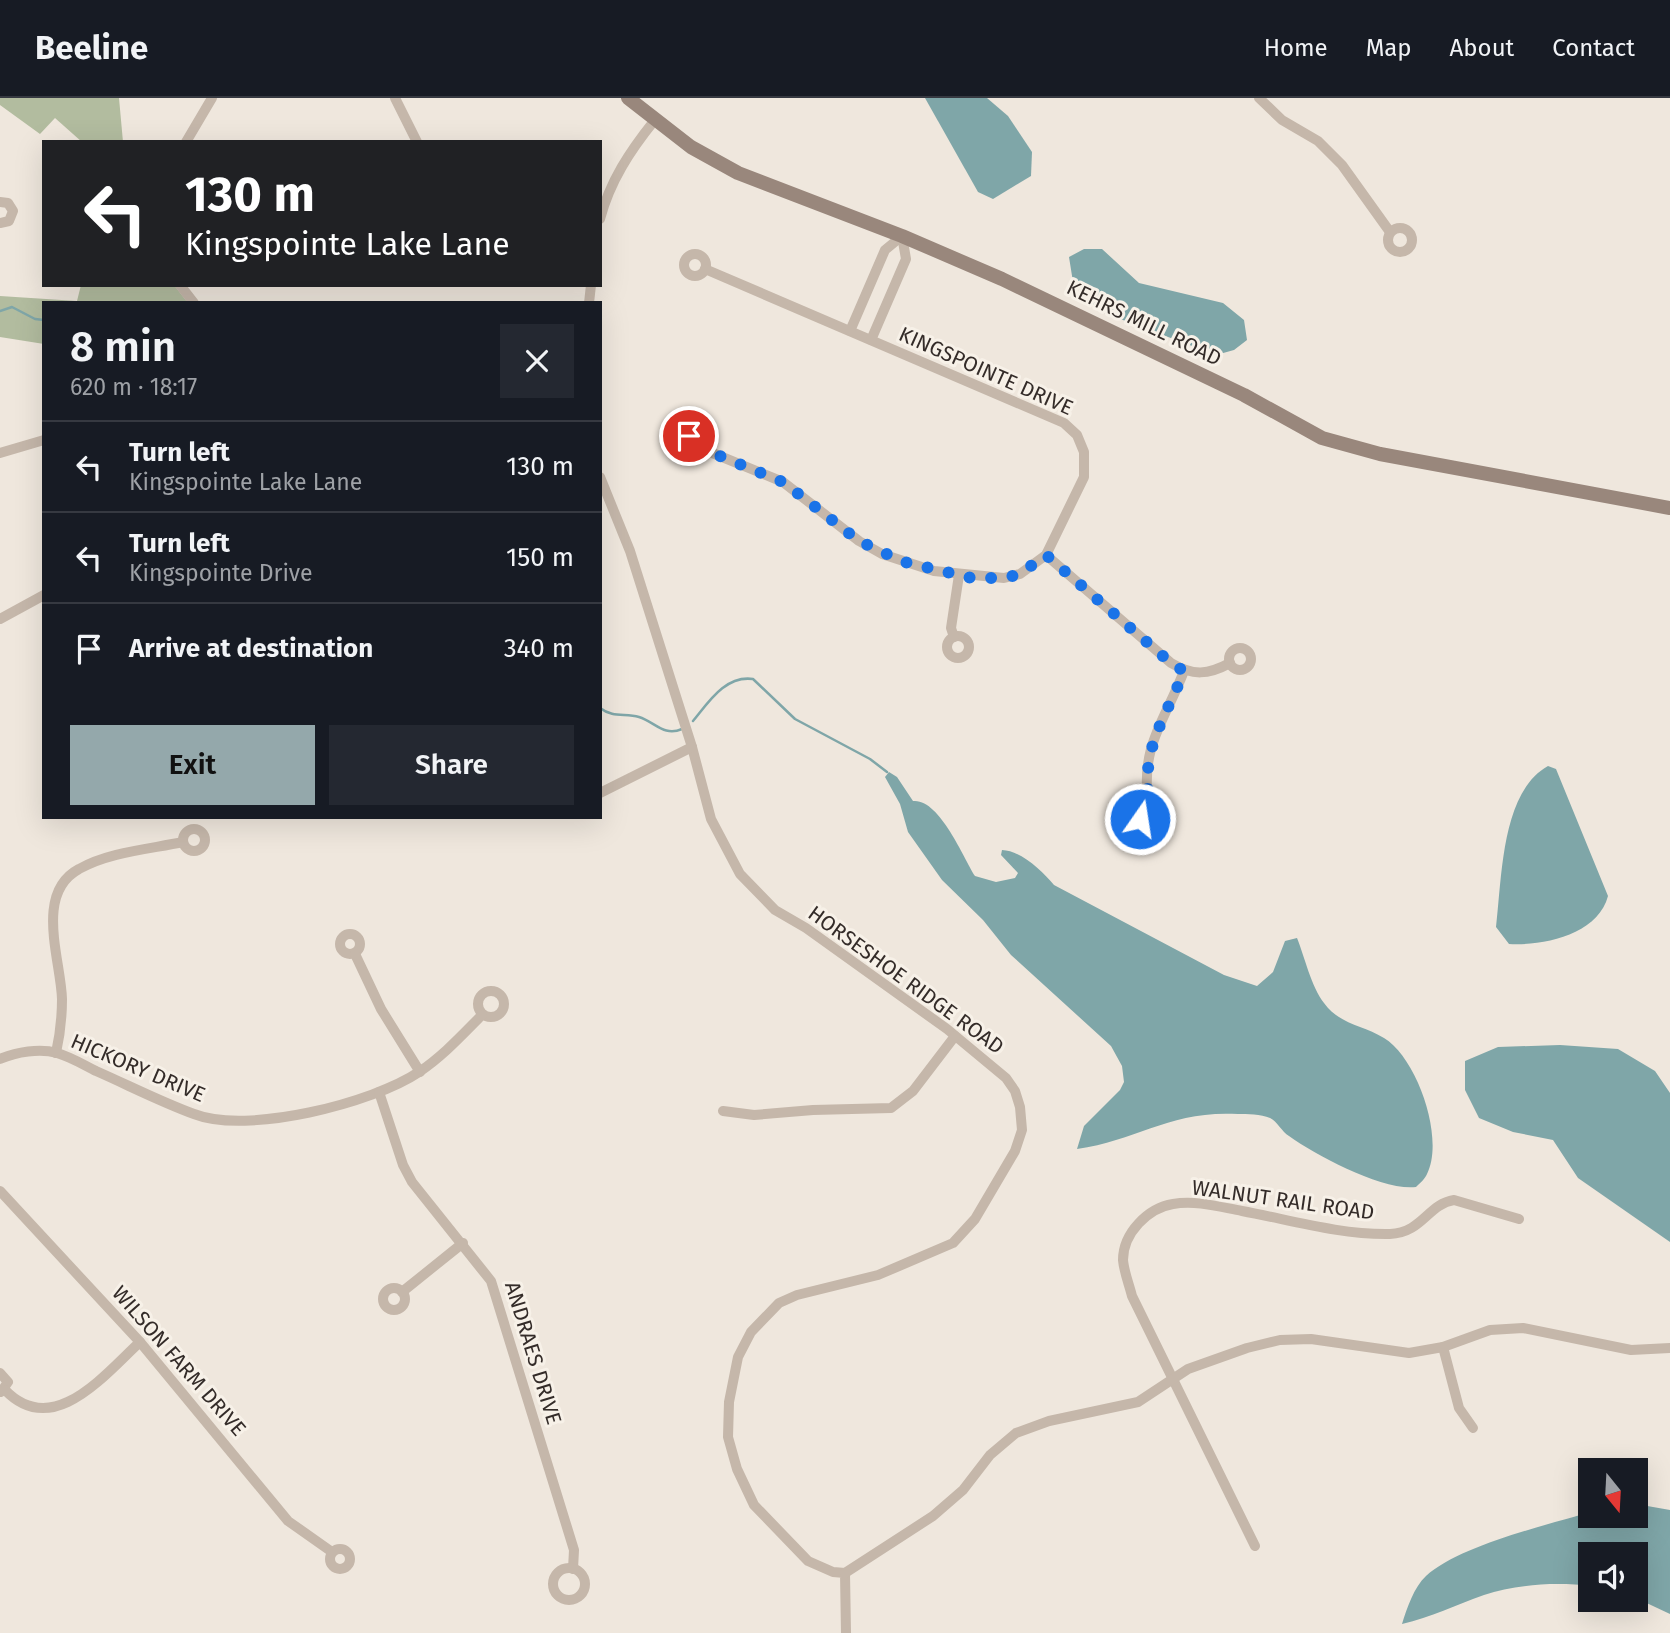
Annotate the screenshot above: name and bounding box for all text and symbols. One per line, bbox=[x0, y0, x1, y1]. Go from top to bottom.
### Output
text: Beeline bbox=[35, 28, 148, 68]
text: Home bbox=[1264, 34, 1328, 62]
text: Map bbox=[1366, 34, 1412, 62]
text: About bbox=[1450, 34, 1514, 62]
text: Contact bbox=[1552, 34, 1635, 62]
text: 130 m bbox=[185, 165, 315, 224]
icon: left bbox=[70, 168, 161, 259]
text: Kingspointe Lake Lane bbox=[185, 225, 510, 263]
street label: KEHRS MILL ROAD bbox=[1062, 274, 1226, 372]
street label: KINGSPOINTE DRIVE bbox=[895, 321, 1077, 421]
text: 8 min bbox=[70, 322, 176, 372]
button: close bbox=[500, 324, 574, 398]
text: 620 m · 18:17 bbox=[70, 373, 197, 401]
pin bbox=[659, 406, 719, 466]
icon: arrive bbox=[670, 417, 708, 455]
text: Turn left bbox=[129, 437, 230, 468]
icon: left bbox=[70, 448, 108, 486]
text: 130 m bbox=[506, 451, 574, 482]
text: Kingspointe Lake Lane bbox=[129, 468, 362, 496]
text: Turn left bbox=[129, 528, 230, 559]
icon: left bbox=[70, 539, 108, 577]
text: 150 m bbox=[506, 542, 574, 573]
text: Kingspointe Drive bbox=[129, 559, 313, 587]
icon: arrive bbox=[70, 630, 108, 668]
text: Arrive at destination bbox=[129, 633, 373, 664]
text: 340 m bbox=[504, 633, 574, 664]
button: Exit bbox=[70, 725, 315, 805]
button: Share bbox=[329, 725, 574, 805]
position arrow bbox=[1103, 782, 1177, 856]
street label: HORSESHOE RIDGE ROAD bbox=[803, 900, 1009, 1060]
street label: HICKORY DRIVE bbox=[67, 1028, 209, 1108]
street label: WALNUT RAIL ROAD bbox=[1190, 1174, 1376, 1226]
street label: ANDRAES DRIVE bbox=[499, 1278, 567, 1428]
street label: WILSON FARM DRIVE bbox=[107, 1280, 251, 1442]
north arrow bbox=[1578, 1458, 1648, 1528]
map controls bbox=[1578, 1458, 1648, 1612]
button: sound bbox=[1578, 1542, 1648, 1612]

